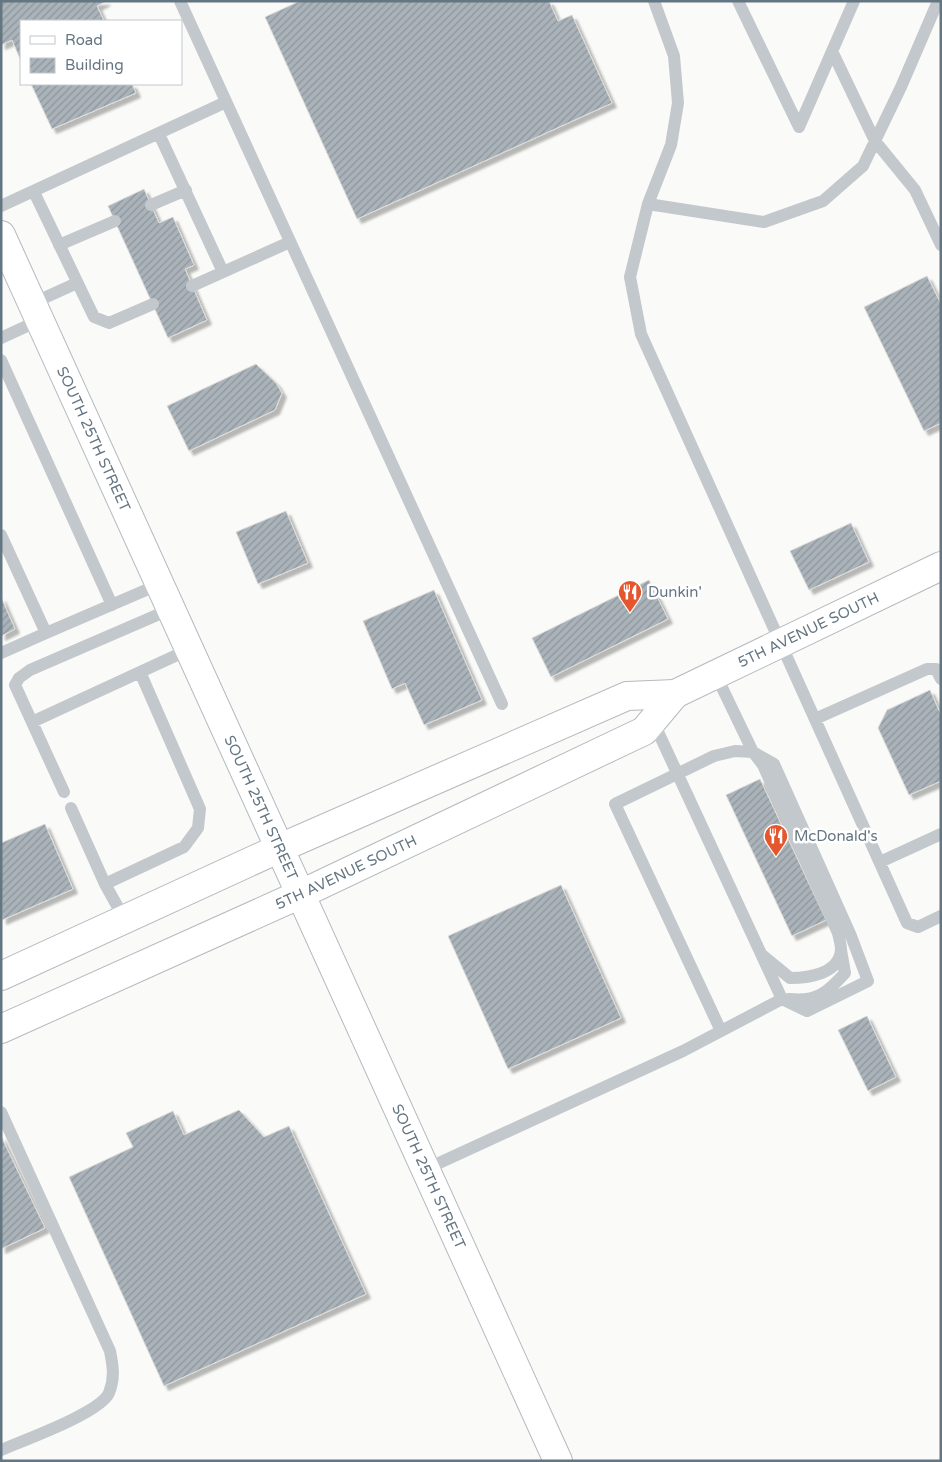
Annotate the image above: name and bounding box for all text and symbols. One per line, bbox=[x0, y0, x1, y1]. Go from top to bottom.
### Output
legend bbox=[20, 20, 182, 85]
text: Road bbox=[65, 31, 103, 49]
text: Building bbox=[65, 56, 124, 74]
street label: SOUTH 25TH STREET bbox=[53, 364, 134, 514]
restaurant icon: Dunkin' bbox=[617, 579, 643, 613]
place label: Dunkin' bbox=[648, 583, 702, 601]
street label: 5TH AVENUE SOUTH bbox=[735, 588, 882, 671]
street label: SOUTH 25TH STREET bbox=[220, 732, 302, 883]
restaurant icon: McDonald's bbox=[763, 823, 789, 857]
place label: McDonald's bbox=[794, 827, 878, 845]
street label: 5TH AVENUE SOUTH bbox=[272, 831, 420, 913]
street label: SOUTH 25TH STREET bbox=[388, 1101, 469, 1252]

